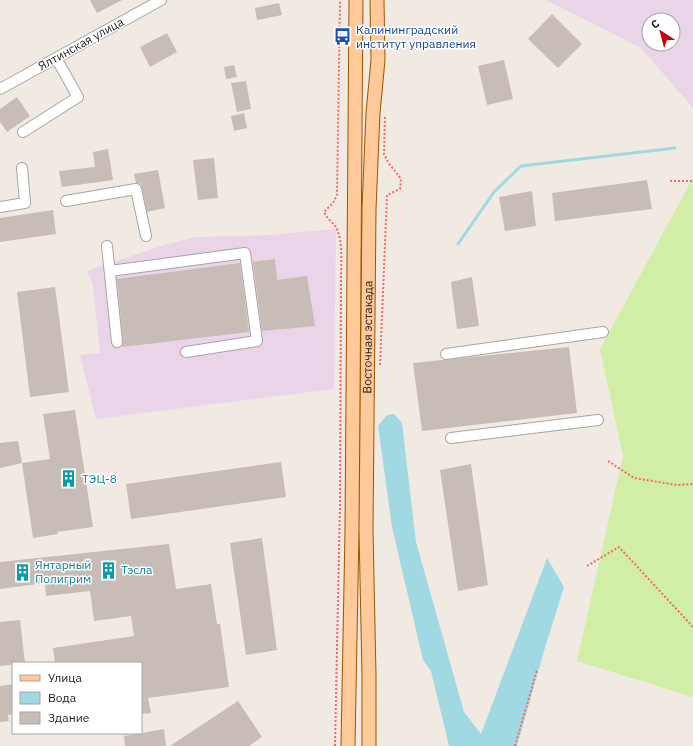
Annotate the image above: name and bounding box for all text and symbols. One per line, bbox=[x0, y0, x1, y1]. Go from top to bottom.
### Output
north arrow bbox=[641, 12, 681, 52]
street label: Ялтинская улица bbox=[35, 14, 127, 73]
text: С bbox=[648, 16, 662, 32]
place label: Калининградский институт управления bbox=[356, 22, 476, 51]
bus stop icon: Калининградский институт управления bbox=[333, 27, 353, 47]
street label: Восточная эстакада bbox=[359, 280, 375, 394]
building icon: ТЭЦ-8 bbox=[59, 469, 79, 489]
place label: ТЭЦ-8 bbox=[82, 471, 117, 486]
place label: Янтарный Полигрим bbox=[35, 557, 91, 586]
building icon: Тэсла bbox=[98, 560, 118, 580]
building icon: Янтарный Полигрим bbox=[12, 562, 32, 582]
place label: Тэсла bbox=[121, 562, 153, 577]
legend bbox=[12, 662, 142, 734]
text: Улица bbox=[48, 670, 82, 685]
text: Вода bbox=[48, 690, 77, 705]
text: Здание bbox=[48, 710, 90, 725]

